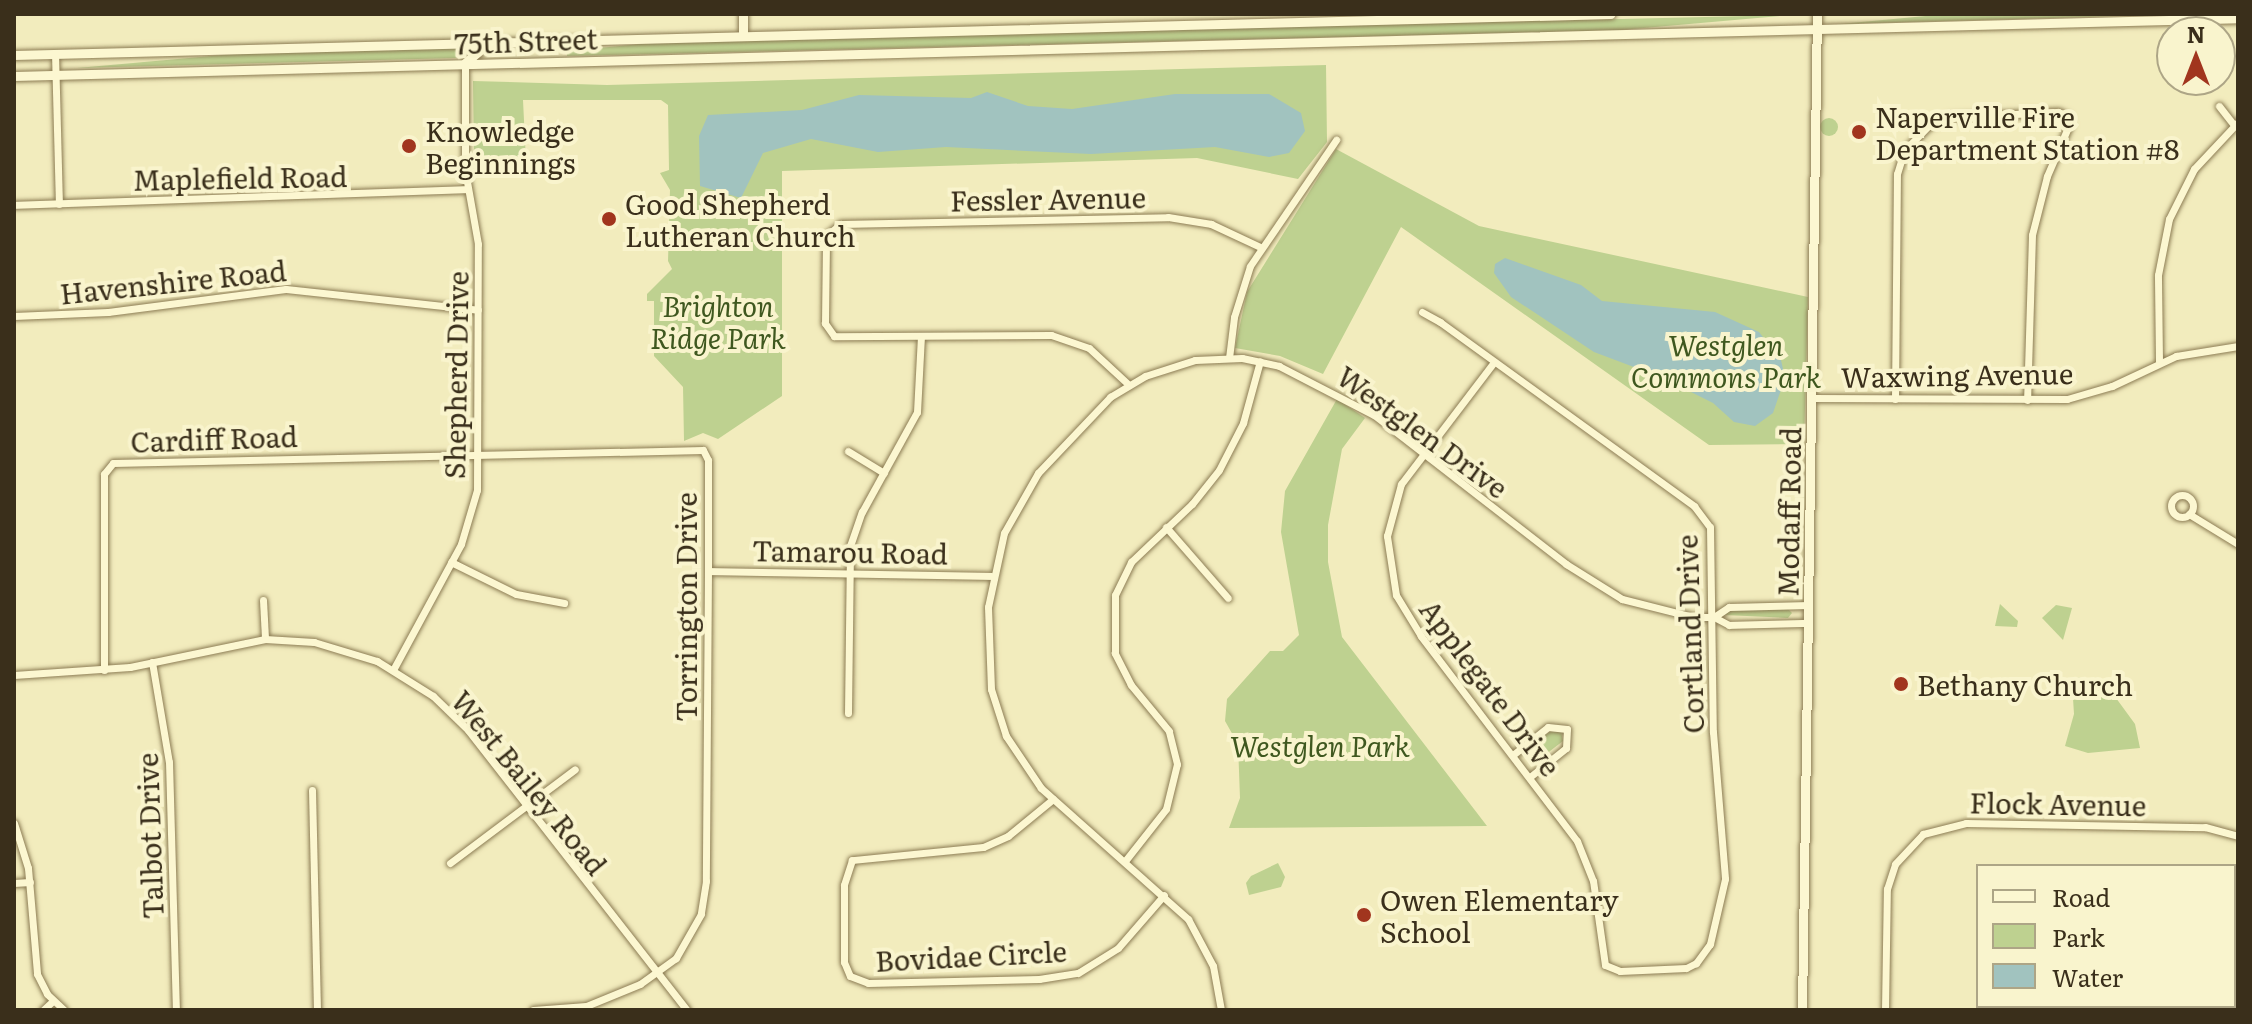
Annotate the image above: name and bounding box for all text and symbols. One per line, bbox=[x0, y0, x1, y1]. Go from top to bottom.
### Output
north arrow bbox=[2156, 16, 2236, 96]
text: N bbox=[2187, 17, 2205, 50]
street label: 75th Street bbox=[454, 21, 598, 59]
place label: Naperville Fire Department Station #8 bbox=[1875, 99, 2180, 165]
place label: Knowledge Beginnings bbox=[425, 113, 575, 179]
marker: Naperville Fire Department Station #8 bbox=[1850, 123, 1868, 141]
marker: Knowledge Beginnings bbox=[400, 137, 418, 155]
street label: Maplefield Road bbox=[132, 158, 348, 196]
street label: Fessler Avenue bbox=[950, 179, 1146, 217]
place label: Good Shepherd Lutheran Church bbox=[625, 186, 855, 252]
marker: Good Shepherd Lutheran Church bbox=[600, 210, 618, 228]
street label: Havenshire Road bbox=[58, 252, 288, 310]
street label: Shepherd Drive bbox=[436, 271, 474, 479]
park label: Brighton Ridge Park bbox=[650, 288, 786, 354]
park label: Westglen Commons Park bbox=[1631, 327, 1821, 393]
street label: Waxwing Avenue bbox=[1840, 355, 2074, 393]
street label: Westglen Drive bbox=[1331, 358, 1515, 504]
street label: Cardiff Road bbox=[130, 418, 298, 458]
street label: Modaff Road bbox=[1770, 427, 1806, 597]
street label: Torrington Drive bbox=[668, 492, 702, 722]
street label: Tamarou Road bbox=[752, 532, 948, 570]
street label: Cortland Drive bbox=[1669, 534, 1709, 734]
street label: Applegate Drive bbox=[1414, 592, 1568, 782]
place label: Bethany Church bbox=[1917, 667, 2133, 701]
marker: Bethany Church bbox=[1892, 675, 1910, 693]
street label: West Bailey Road bbox=[445, 683, 615, 881]
park label: Westglen Park bbox=[1230, 728, 1410, 762]
street label: Talbot Drive bbox=[129, 752, 169, 920]
street label: Flock Avenue bbox=[1969, 785, 2147, 821]
legend bbox=[1976, 864, 2236, 1008]
text: Road bbox=[2052, 879, 2110, 914]
place label: Owen Elementary School bbox=[1380, 882, 1619, 948]
marker: Owen Elementary School bbox=[1355, 906, 1373, 924]
text: Park bbox=[2052, 919, 2105, 954]
street label: Bovidae Circle bbox=[874, 933, 1068, 977]
text: Water bbox=[2052, 959, 2123, 994]

